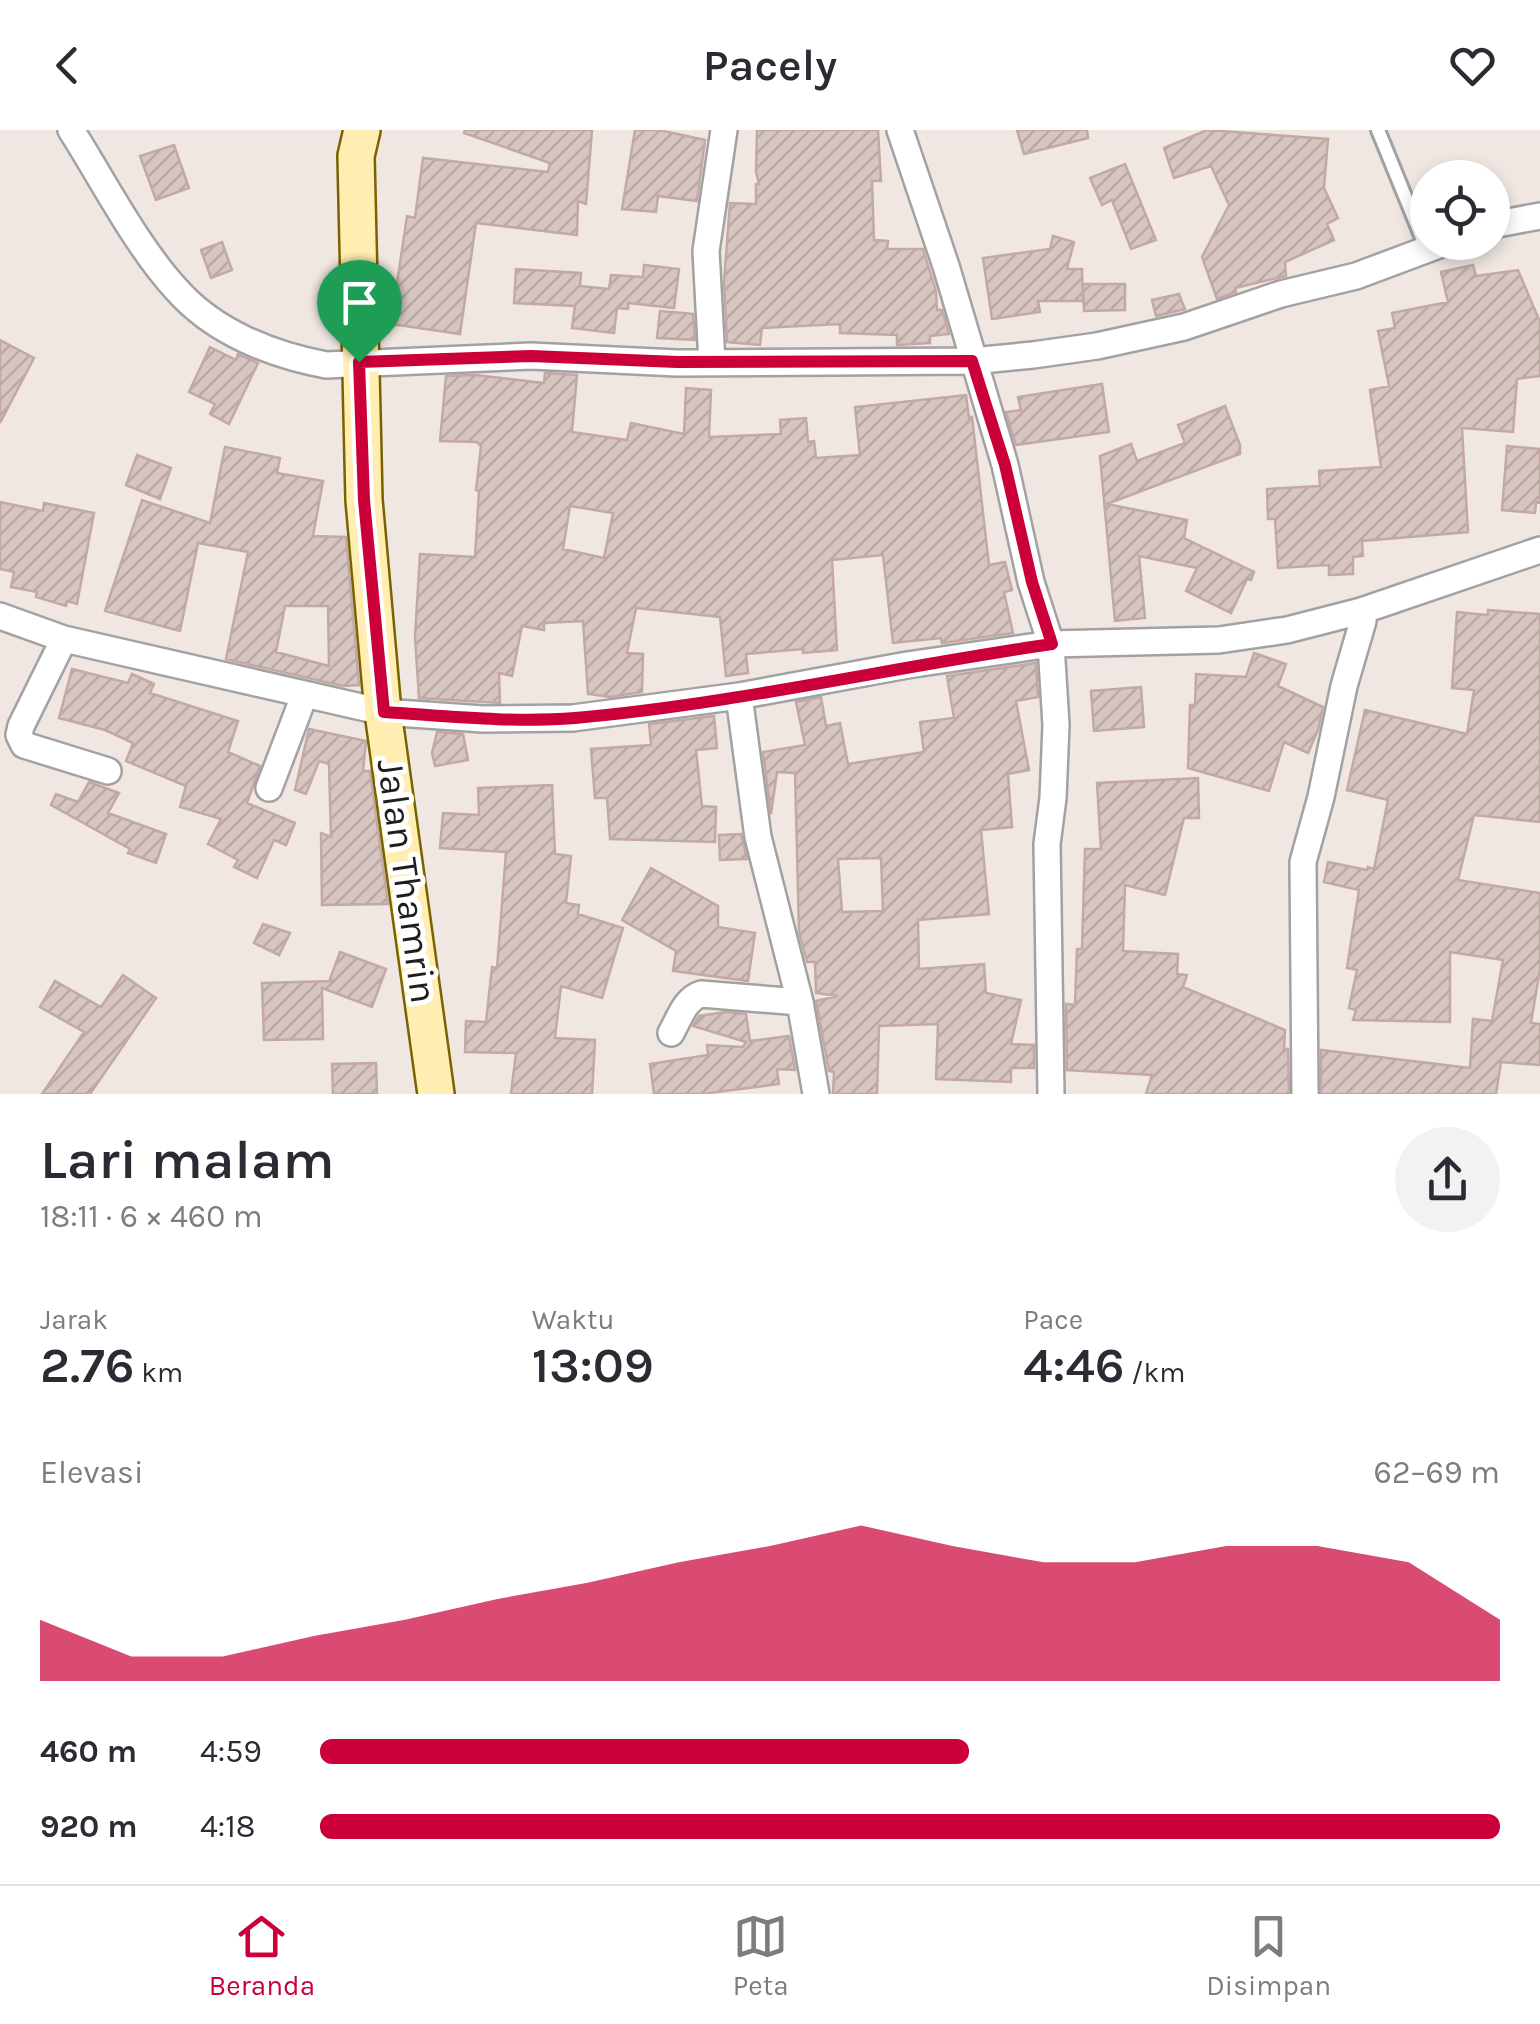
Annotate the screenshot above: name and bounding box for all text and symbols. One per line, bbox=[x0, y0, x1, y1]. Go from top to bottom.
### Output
icon: back bbox=[40, 38, 95, 93]
icon: heart bbox=[1445, 38, 1500, 93]
text: Pacely bbox=[703, 39, 837, 91]
map controls bbox=[1410, 160, 1510, 260]
button: locate bbox=[1410, 160, 1510, 260]
pin bbox=[317, 260, 402, 363]
icon: arrive bbox=[332, 275, 387, 330]
street label: Jalan Thamrin bbox=[368, 756, 446, 1006]
button: share bbox=[1395, 1127, 1500, 1232]
text: Lari malam bbox=[40, 1128, 334, 1192]
text: 18:11 · 6 × 460 m bbox=[40, 1198, 263, 1235]
text: Jarak bbox=[40, 1303, 108, 1336]
text: Waktu bbox=[532, 1303, 614, 1336]
text: Pace bbox=[1023, 1303, 1083, 1336]
text: 2.76 bbox=[40, 1336, 135, 1395]
text: 13:09 bbox=[532, 1336, 654, 1395]
text: 4:46 bbox=[1023, 1336, 1125, 1395]
text: km bbox=[135, 1356, 183, 1389]
text: /km bbox=[1125, 1356, 1185, 1389]
text: Elevasi bbox=[40, 1454, 143, 1491]
text: 62–69 m bbox=[1374, 1454, 1500, 1491]
text: 460 m bbox=[40, 1733, 137, 1770]
text: 4:59 bbox=[200, 1733, 262, 1770]
text: 920 m bbox=[40, 1808, 138, 1845]
text: 4:18 bbox=[200, 1808, 256, 1845]
tab: Beranda bbox=[209, 1909, 315, 2002]
tab: Peta bbox=[733, 1909, 789, 2002]
tab: Disimpan bbox=[1206, 1909, 1331, 2002]

